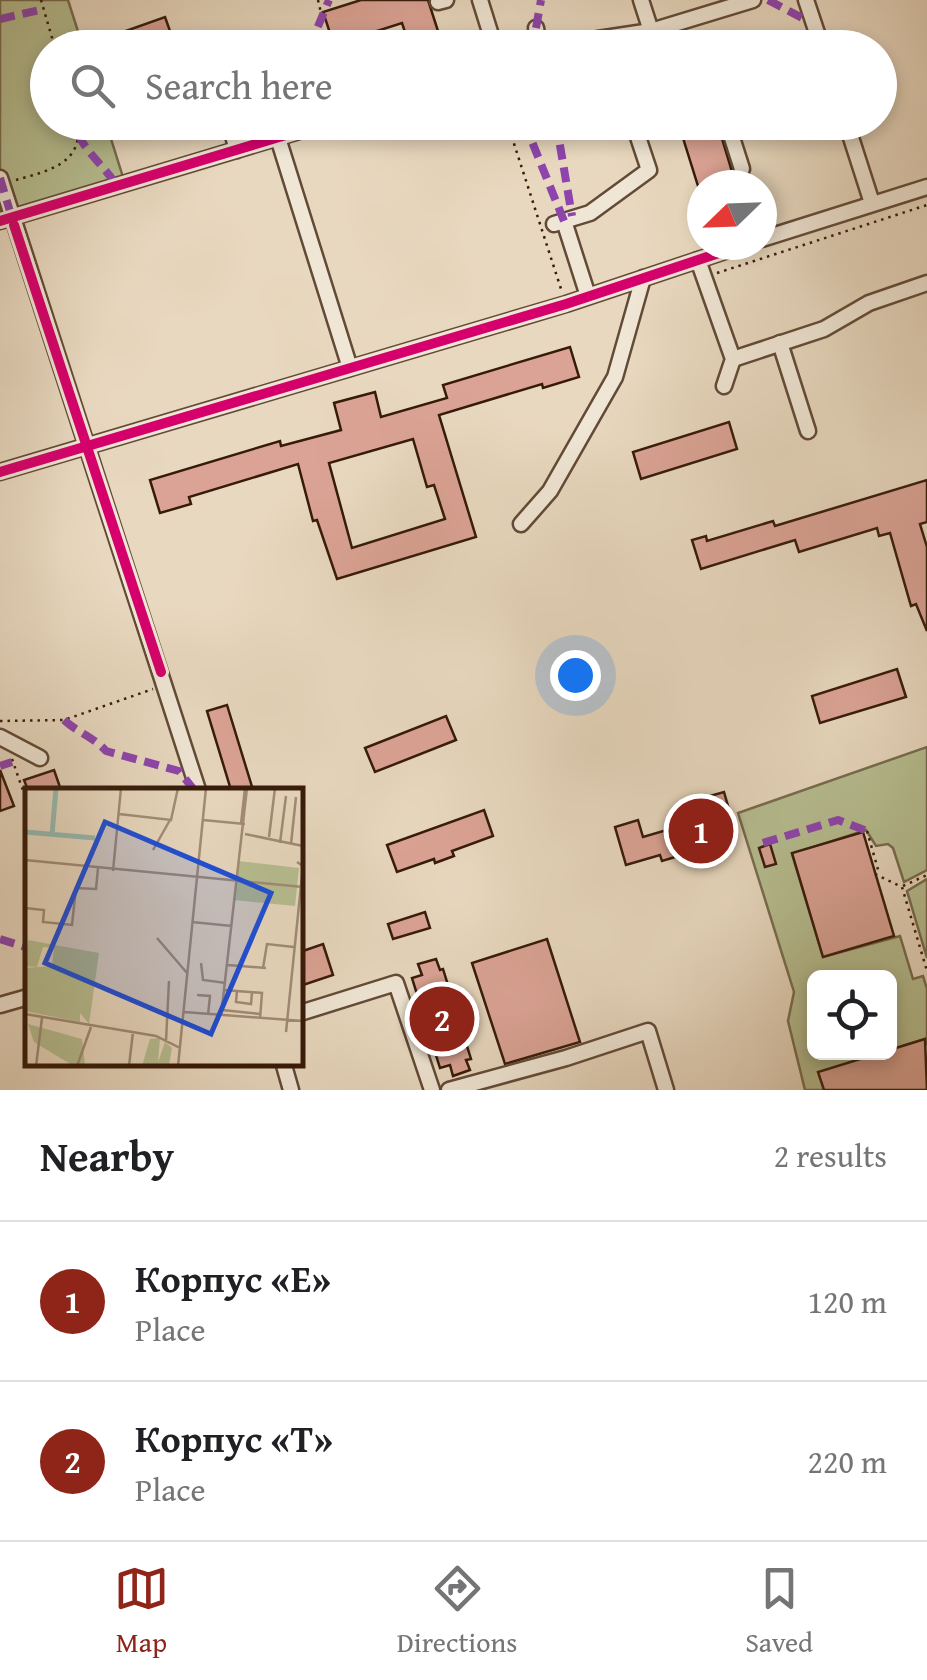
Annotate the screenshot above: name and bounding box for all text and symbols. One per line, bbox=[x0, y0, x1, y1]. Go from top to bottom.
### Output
search box bbox=[30, 30, 897, 140]
text: Search here bbox=[145, 57, 333, 113]
icon: search bbox=[65, 58, 120, 113]
north arrow bbox=[687, 170, 777, 260]
your location bbox=[550, 650, 601, 701]
inset map bbox=[25, 788, 302, 1065]
pin: 1 bbox=[668, 794, 734, 868]
map controls bbox=[807, 970, 897, 1060]
button: locate bbox=[807, 970, 897, 1060]
pin: 2 bbox=[410, 982, 474, 1056]
text: Nearby bbox=[40, 1125, 174, 1186]
text: 2 results bbox=[774, 1132, 887, 1179]
text: Корпус «Е» bbox=[135, 1250, 331, 1306]
text: 1 bbox=[64, 1278, 81, 1325]
text: 120 m bbox=[808, 1278, 887, 1325]
text: Place bbox=[135, 1306, 206, 1353]
text: Корпус «Т» bbox=[135, 1410, 333, 1466]
text: 2 bbox=[64, 1438, 81, 1485]
text: 220 m bbox=[808, 1438, 887, 1485]
text: Place bbox=[135, 1466, 206, 1513]
tab: Map bbox=[114, 1561, 169, 1662]
tab: Directions bbox=[397, 1561, 517, 1662]
tab: Saved bbox=[745, 1561, 813, 1662]

